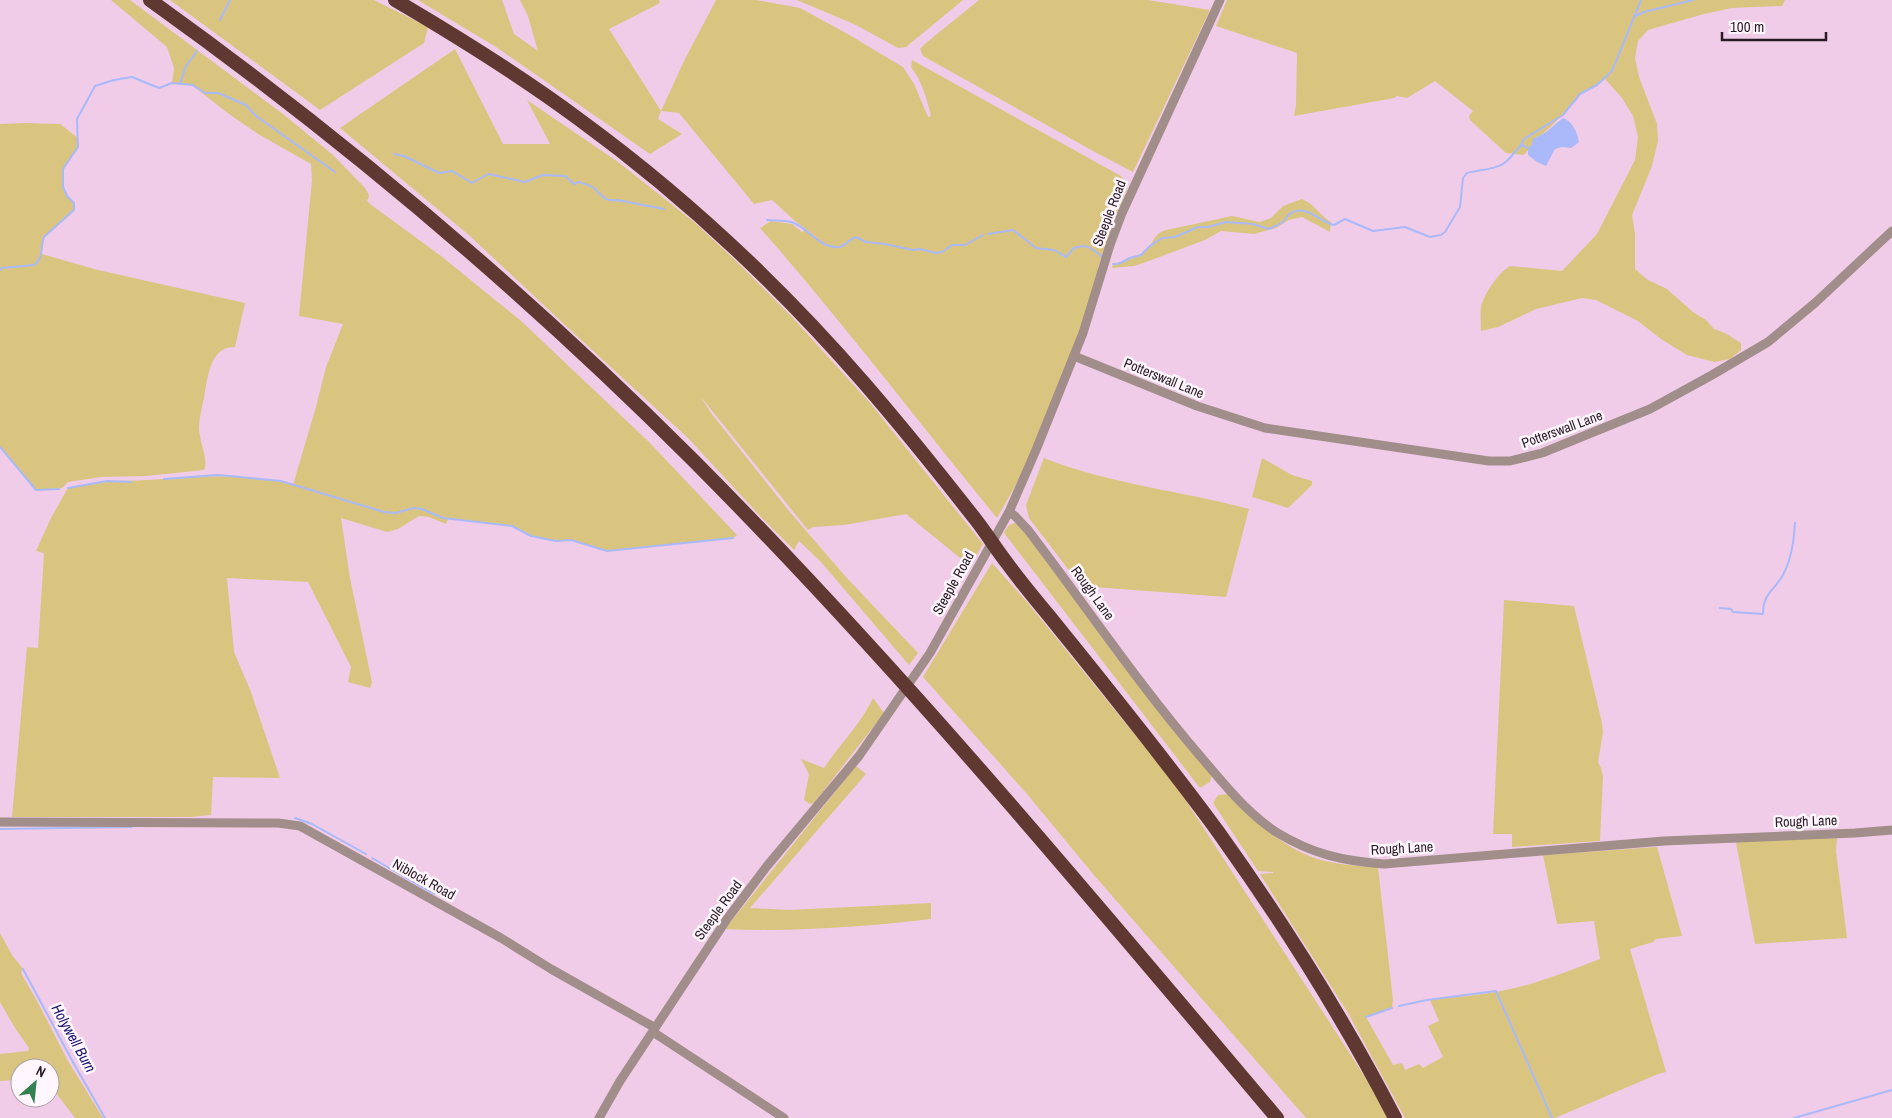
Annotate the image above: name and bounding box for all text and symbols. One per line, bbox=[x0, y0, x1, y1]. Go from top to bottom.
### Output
scale bar bbox=[1722, 10, 1826, 42]
text: 100 m bbox=[1730, 16, 1764, 37]
street label: Steeple Road bbox=[1088, 177, 1130, 249]
street label: Potterswall Lane bbox=[1121, 354, 1207, 402]
street label: Potterswall Lane bbox=[1519, 406, 1605, 452]
street label: Steeple Road bbox=[928, 548, 978, 618]
street label: Rough Lane bbox=[1067, 562, 1119, 624]
street label: Rough Lane bbox=[1774, 811, 1838, 831]
street label: Rough Lane bbox=[1370, 837, 1434, 859]
street label: Niblock Road bbox=[389, 854, 459, 904]
street label: Steeple Road bbox=[690, 877, 746, 943]
water label: Holywell Burn bbox=[47, 1000, 101, 1076]
north arrow bbox=[10, 1058, 60, 1108]
text: N bbox=[33, 1062, 49, 1081]

